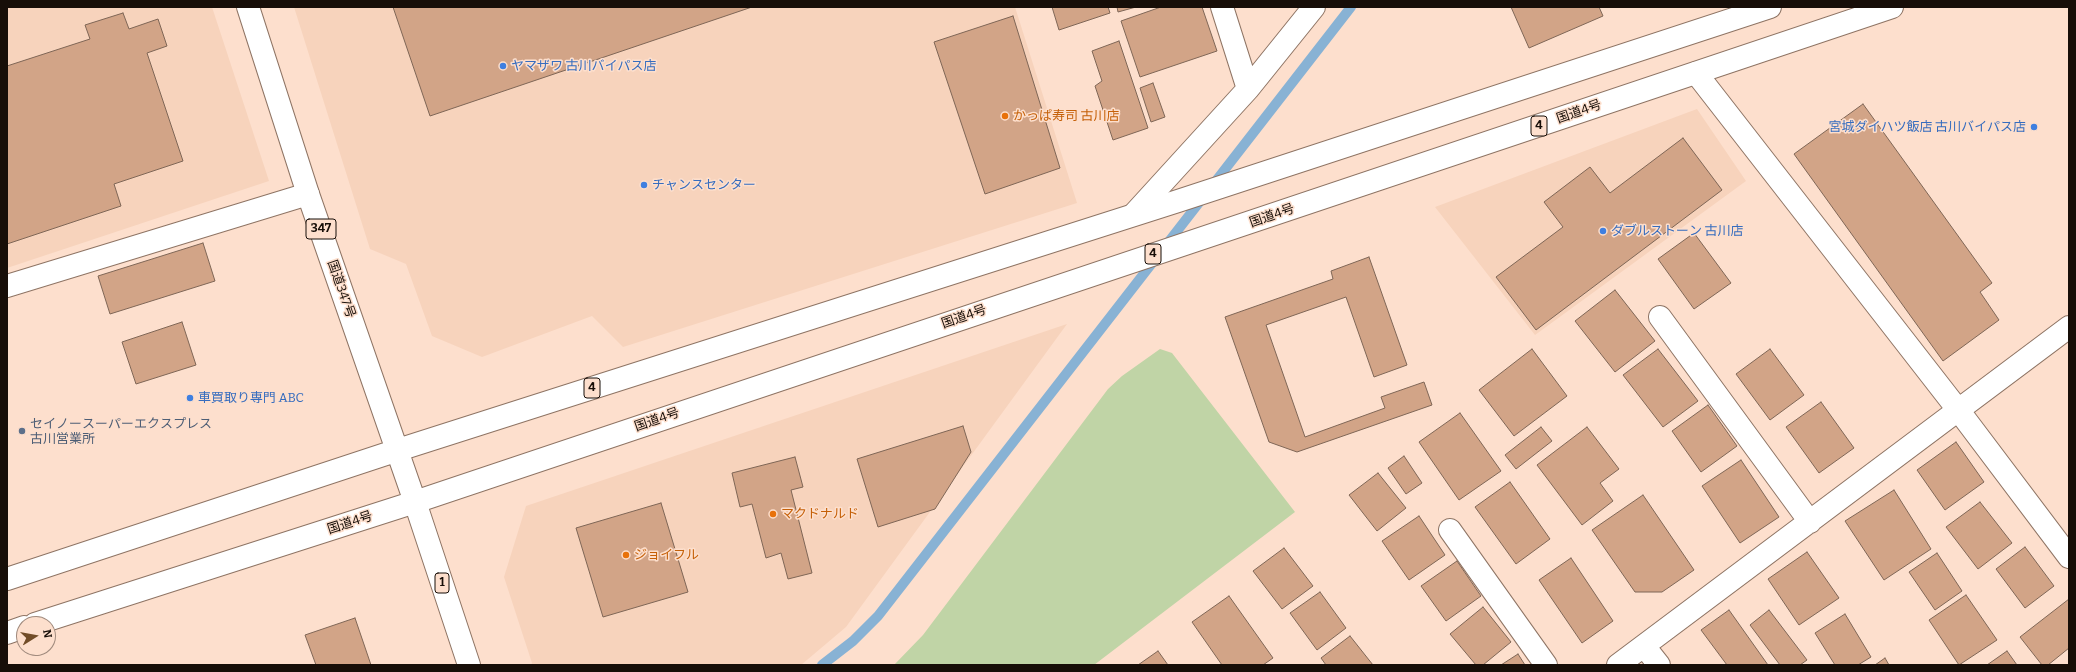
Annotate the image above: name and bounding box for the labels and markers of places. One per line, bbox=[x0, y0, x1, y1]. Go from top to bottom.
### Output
place label: ヤマザワ 古川バイパス店 bbox=[511, 58, 657, 74]
marker: ヤマザワ 古川バイパス店 bbox=[498, 61, 508, 71]
place label: かっぱ寿司 古川店 bbox=[1013, 108, 1120, 124]
marker: かっぱ寿司 古川店 bbox=[1000, 111, 1010, 121]
place label: 宮城ダイハツ飯店 古川バイパス店 bbox=[1828, 119, 2026, 135]
marker: 宮城ダイハツ飯店 古川バイパス店 bbox=[2029, 122, 2039, 132]
place label: チャンスセンター bbox=[652, 177, 756, 193]
marker: チャンスセンター bbox=[639, 180, 649, 190]
place label: ダブルストーン 古川店 bbox=[1611, 223, 1744, 239]
marker: ダブルストーン 古川店 bbox=[1598, 226, 1608, 236]
place label: 車買取り専門 ABC bbox=[198, 390, 304, 406]
marker: 車買取り専門 ABC bbox=[185, 393, 195, 403]
place label: セイノースーパーエクスプレス 古川営業所 bbox=[30, 416, 212, 447]
marker: セイノースーパーエクスプレス 古川営業所 bbox=[17, 426, 27, 436]
place label: マクドナルド bbox=[781, 506, 859, 522]
marker: マクドナルド bbox=[768, 509, 778, 519]
place label: ジョイフル bbox=[634, 547, 699, 563]
marker: ジョイフル bbox=[621, 550, 631, 560]

